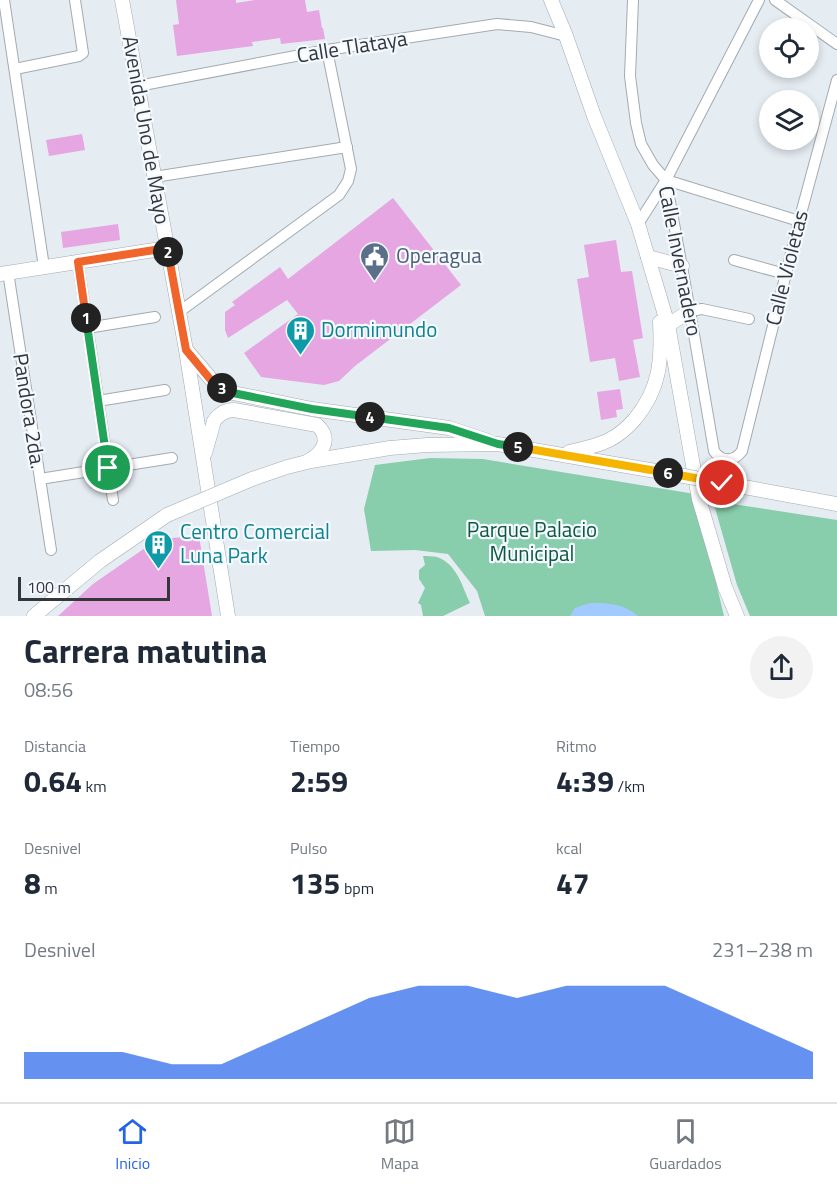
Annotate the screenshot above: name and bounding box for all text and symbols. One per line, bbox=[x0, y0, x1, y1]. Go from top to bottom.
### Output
map controls bbox=[759, 18, 819, 150]
button: locate bbox=[759, 18, 819, 78]
street label: Calle Tlataya bbox=[294, 21, 410, 71]
street label: Avenida Uno de Mayo bbox=[115, 33, 179, 227]
button: layers bbox=[759, 90, 819, 150]
street label: Calle Invernadero bbox=[651, 183, 711, 339]
street label: Calle Violetas bbox=[756, 207, 816, 329]
pin: 2 bbox=[153, 237, 183, 267]
place label: Operagua bbox=[396, 239, 482, 271]
text: 2 bbox=[164, 240, 172, 264]
public building icon: Operagua bbox=[359, 240, 391, 282]
pin: 1 bbox=[71, 303, 101, 333]
text: 1 bbox=[82, 306, 90, 330]
place label: Dormimundo bbox=[321, 313, 437, 345]
building icon: Dormimundo bbox=[284, 314, 316, 356]
street label: Pandora 2da. bbox=[5, 351, 55, 471]
pin: 3 bbox=[207, 373, 237, 403]
text: 3 bbox=[218, 376, 226, 400]
pin: 4 bbox=[355, 402, 385, 432]
text: 4 bbox=[366, 405, 374, 429]
pin: 5 bbox=[503, 432, 533, 462]
text: 5 bbox=[514, 435, 522, 459]
pin bbox=[82, 442, 133, 493]
icon: arrive bbox=[91, 451, 124, 484]
pin bbox=[696, 457, 747, 508]
pin: 6 bbox=[653, 458, 683, 488]
text: 6 bbox=[664, 461, 672, 485]
icon: check bbox=[705, 466, 738, 499]
park label: Parque Palacio Municipal bbox=[467, 513, 597, 569]
place label: Centro Comercial Luna Park bbox=[180, 515, 330, 571]
building icon: Centro Comercial Luna Park bbox=[143, 528, 175, 570]
scale bar bbox=[18, 574, 170, 602]
text: 100 m bbox=[27, 575, 71, 599]
text: Carrera matutina bbox=[24, 626, 267, 676]
button: share bbox=[750, 636, 813, 699]
text: 08:56 bbox=[24, 674, 73, 705]
text: Distancia bbox=[24, 734, 86, 758]
text: Tiempo bbox=[290, 734, 340, 758]
text: Ritmo bbox=[556, 734, 597, 758]
text: 0.64 bbox=[24, 758, 82, 804]
text: 2:59 bbox=[290, 758, 348, 804]
text: 4:39 bbox=[556, 758, 614, 804]
text: km bbox=[82, 774, 107, 798]
text: /km bbox=[614, 774, 645, 798]
text: Desnivel bbox=[24, 836, 81, 860]
text: Pulso bbox=[290, 836, 328, 860]
text: kcal bbox=[556, 836, 582, 860]
text: 8 bbox=[24, 860, 41, 906]
text: 135 bbox=[290, 860, 340, 906]
text: 47 bbox=[556, 860, 590, 906]
text: m bbox=[41, 876, 58, 900]
text: bpm bbox=[340, 876, 374, 900]
text: Desnivel bbox=[24, 934, 96, 965]
text: 231–238 m bbox=[712, 934, 813, 965]
tab: Inicio bbox=[115, 1115, 150, 1175]
tab: Mapa bbox=[381, 1115, 419, 1175]
tab: Guardados bbox=[649, 1115, 722, 1175]

